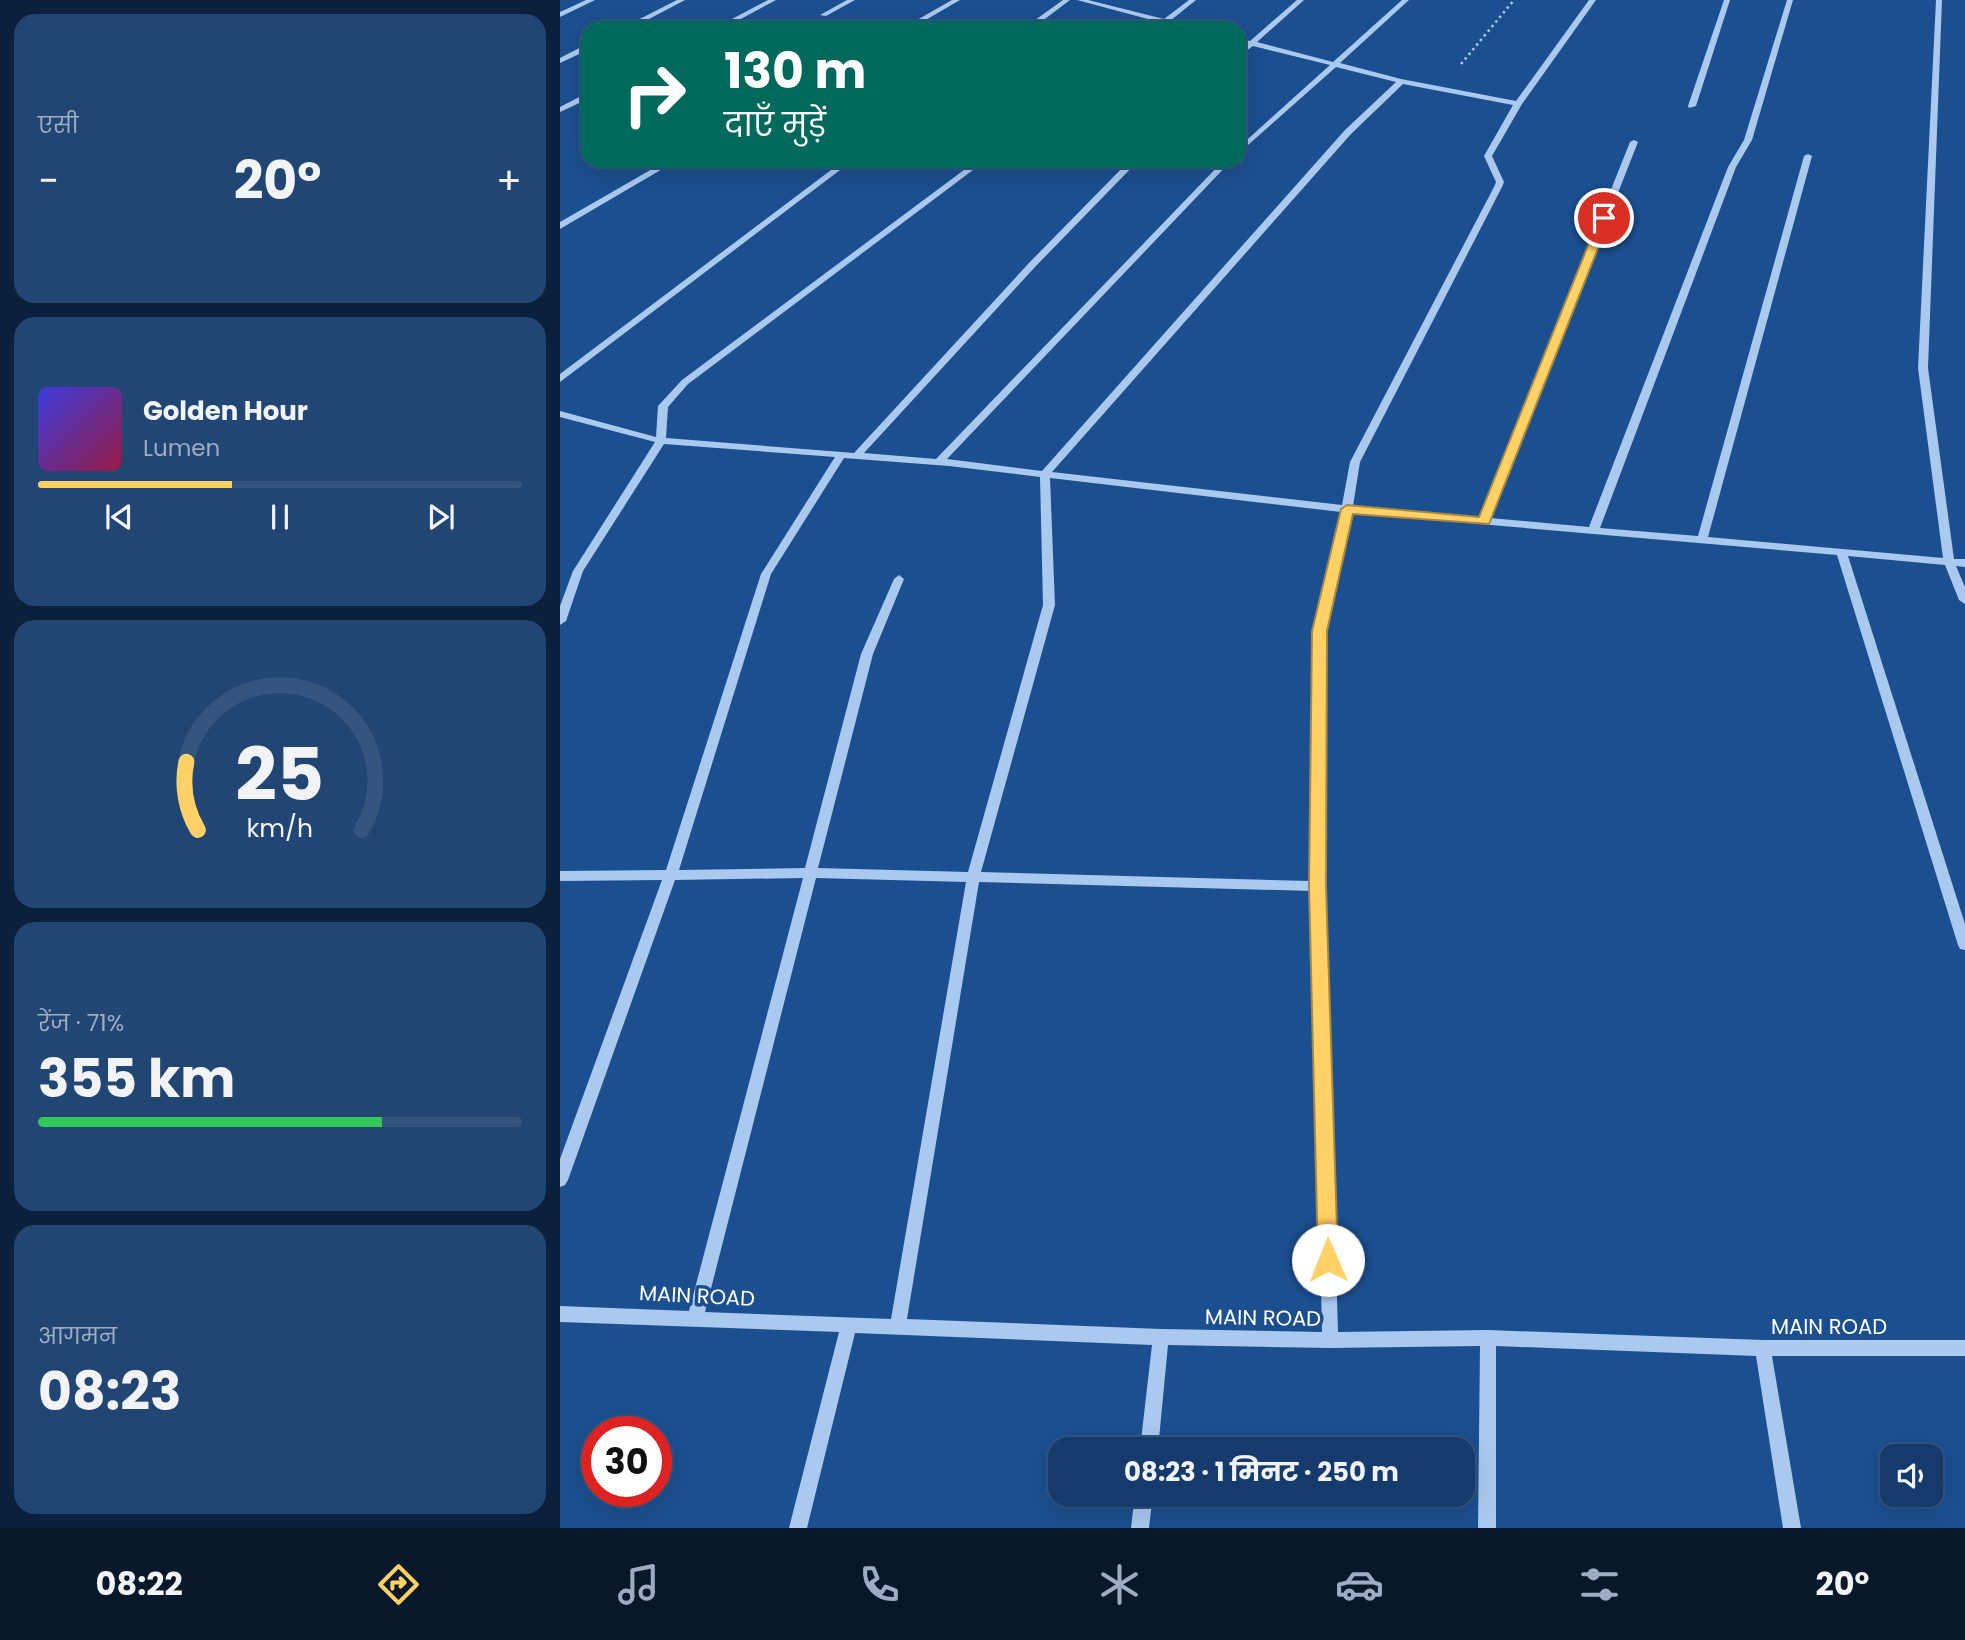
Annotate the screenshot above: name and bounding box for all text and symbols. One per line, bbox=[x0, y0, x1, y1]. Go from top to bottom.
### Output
text: 130 m bbox=[724, 37, 866, 105]
icon: right bbox=[609, 49, 700, 140]
text: दाएँ मुड़ें bbox=[724, 102, 826, 147]
text: एसी bbox=[38, 109, 79, 141]
text: 20° bbox=[234, 144, 321, 217]
text: − bbox=[38, 154, 59, 207]
text: + bbox=[496, 154, 522, 207]
pin bbox=[1574, 188, 1634, 248]
icon: arrive bbox=[1585, 199, 1623, 237]
text: Golden Hour bbox=[143, 393, 308, 429]
text: Lumen bbox=[143, 432, 220, 464]
icon: previous bbox=[100, 498, 138, 536]
icon: pause bbox=[261, 498, 299, 536]
icon: next bbox=[422, 498, 460, 536]
text: 25 bbox=[236, 724, 324, 825]
text: km/h bbox=[247, 811, 313, 846]
text: रेंज · 71% bbox=[38, 1007, 124, 1039]
text: 355 km bbox=[38, 1042, 235, 1115]
position arrow bbox=[1291, 1223, 1365, 1297]
street label: MAIN ROAD bbox=[638, 1278, 756, 1313]
street label: MAIN ROAD bbox=[1205, 1302, 1321, 1333]
street label: MAIN ROAD bbox=[1771, 1312, 1887, 1341]
text: आगमन bbox=[38, 1320, 117, 1352]
text: 08:23 bbox=[38, 1355, 182, 1428]
speed limit sign: 30 bbox=[581, 1416, 672, 1507]
map controls bbox=[1880, 1444, 1943, 1507]
button: sound bbox=[1880, 1444, 1943, 1507]
text: 08:23 · 1 मिनट · 250 m bbox=[1124, 1454, 1399, 1490]
icon: directions bbox=[374, 1560, 423, 1609]
icon: music bbox=[614, 1560, 663, 1609]
icon: phone bbox=[855, 1560, 904, 1609]
icon: climate bbox=[1095, 1560, 1144, 1609]
icon: car bbox=[1335, 1560, 1384, 1609]
icon: filters bbox=[1575, 1560, 1624, 1609]
text: 08:22 bbox=[96, 1561, 183, 1606]
text: 20° bbox=[1815, 1561, 1869, 1606]

